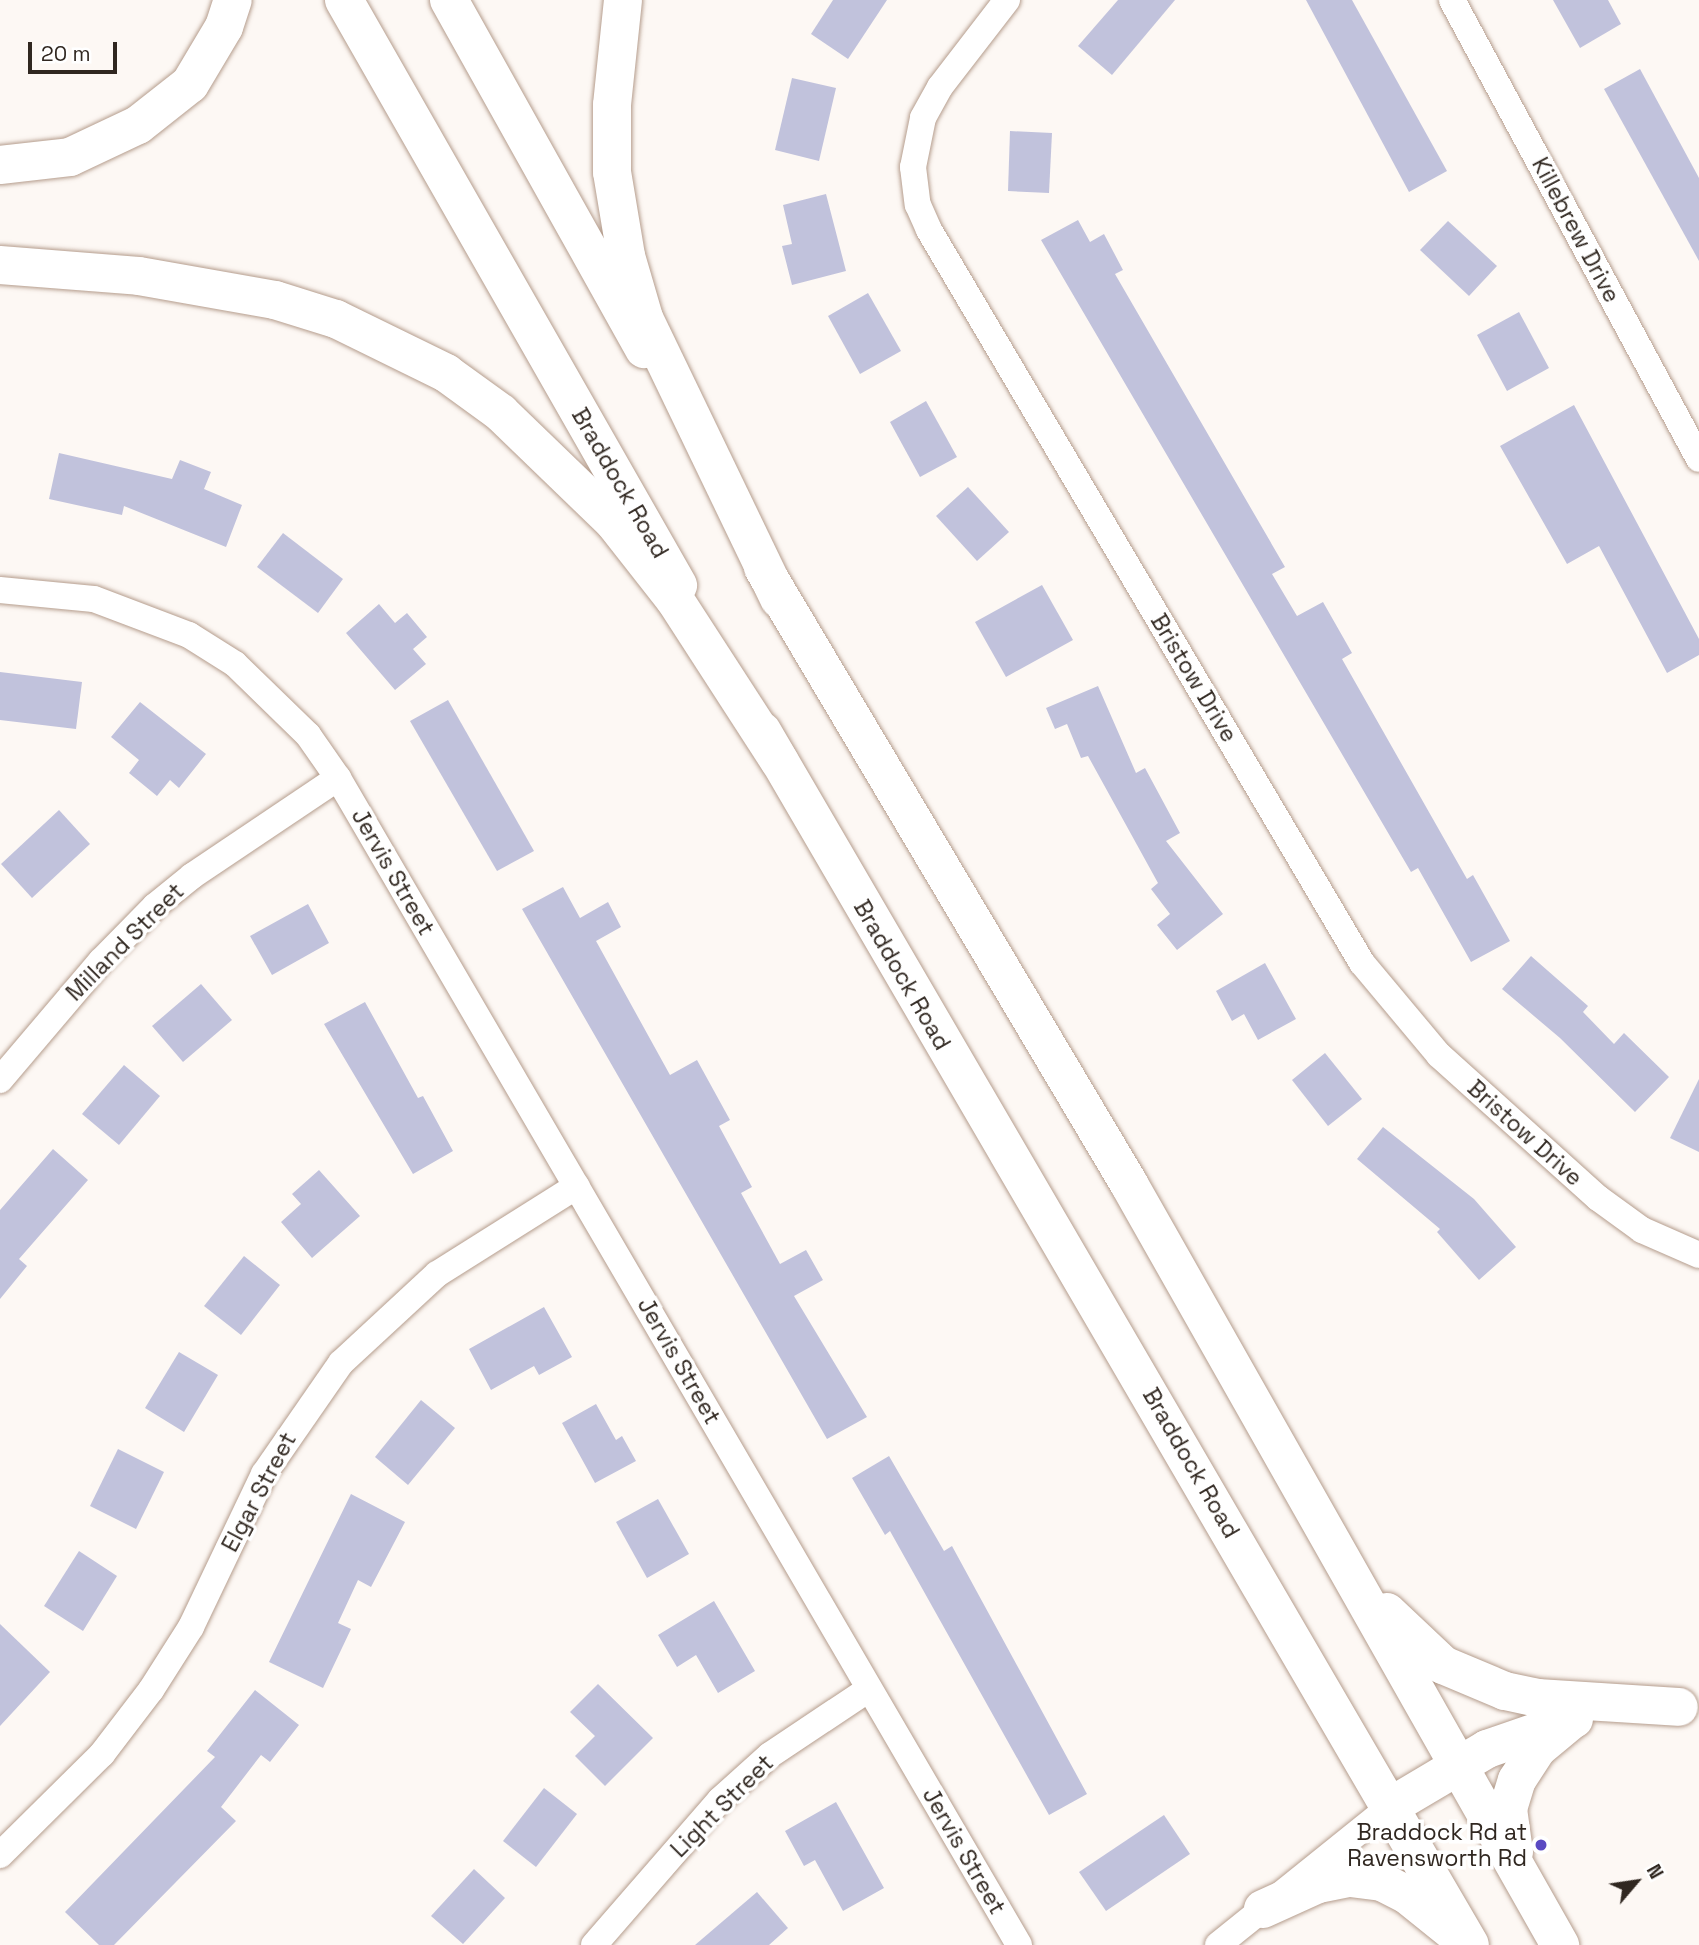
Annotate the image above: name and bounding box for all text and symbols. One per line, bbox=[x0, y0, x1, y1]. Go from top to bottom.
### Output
scale bar bbox=[32, 28, 121, 72]
text: 20 m bbox=[41, 40, 91, 67]
street label: Killebrew Drive bbox=[1526, 153, 1626, 307]
street label: Braddock Road bbox=[566, 403, 674, 563]
street label: Bristow Drive bbox=[1145, 609, 1243, 747]
street label: Jervis Street bbox=[346, 804, 440, 940]
street label: Milland Street bbox=[60, 877, 190, 1007]
street label: Braddock Road bbox=[848, 895, 956, 1055]
street label: Bristow Drive bbox=[1462, 1074, 1588, 1192]
street label: Jervis Street bbox=[632, 1293, 726, 1429]
street label: Braddock Road bbox=[1137, 1383, 1245, 1543]
street label: Elgar Street bbox=[216, 1427, 302, 1557]
street label: Light Street bbox=[665, 1749, 779, 1863]
street label: Jervis Street bbox=[917, 1783, 1011, 1919]
place label: Braddock Rd at Ravensworth Rd bbox=[1347, 1818, 1527, 1872]
marker: Braddock Rd at Ravensworth Rd bbox=[1533, 1837, 1549, 1853]
north arrow bbox=[1601, 1847, 1671, 1917]
text: N bbox=[1641, 1860, 1669, 1883]

